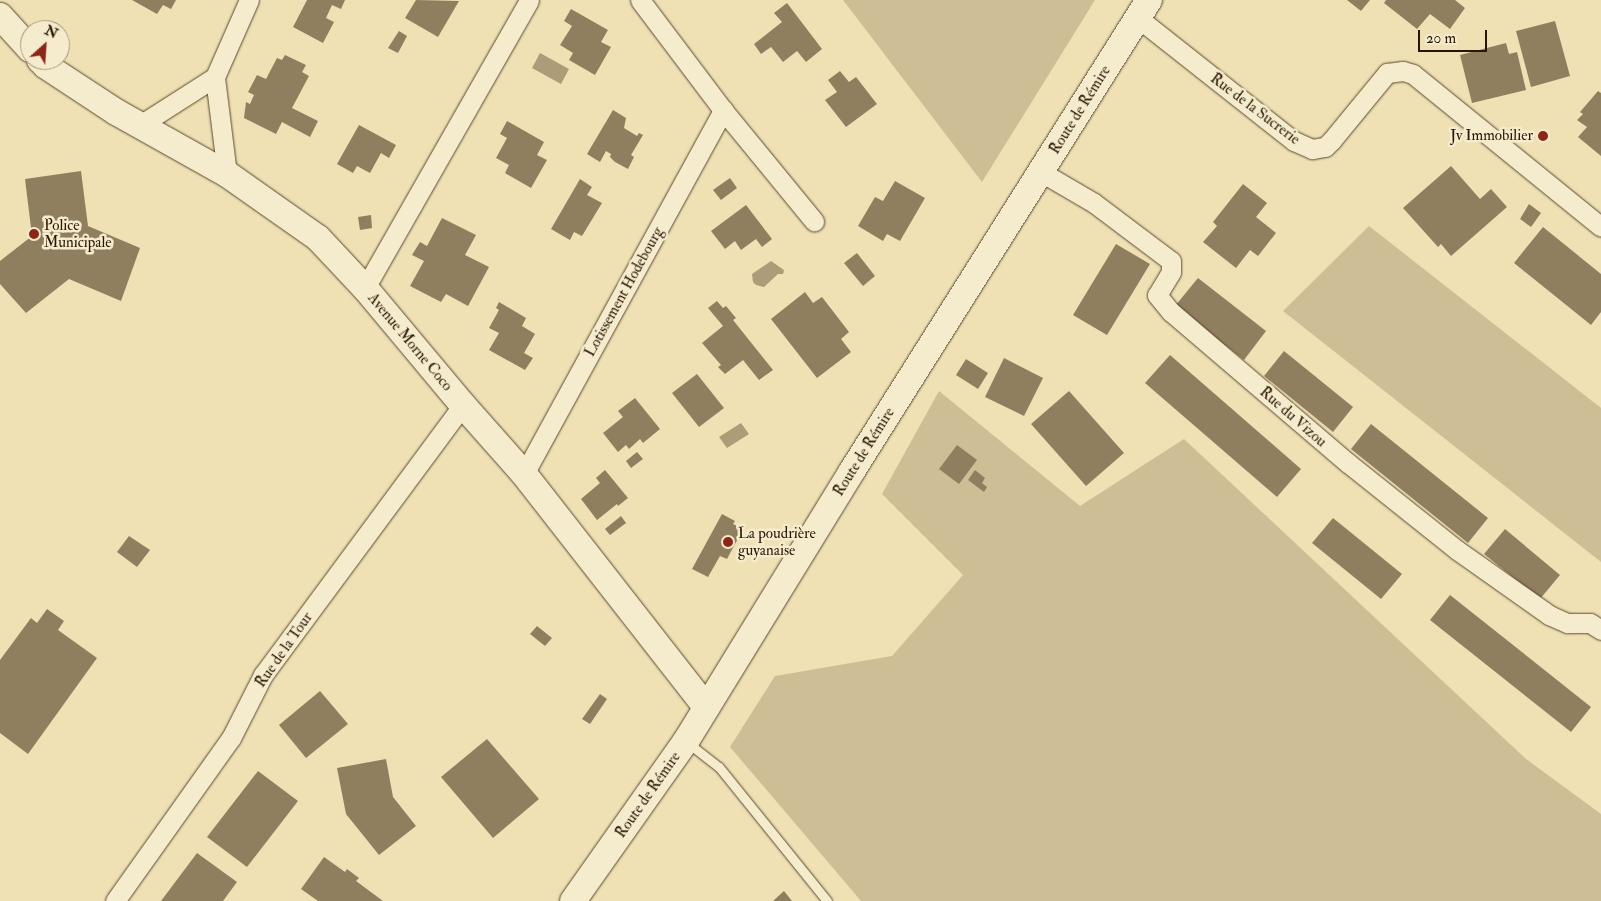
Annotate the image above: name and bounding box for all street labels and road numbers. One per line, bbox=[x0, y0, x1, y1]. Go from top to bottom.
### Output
street label: Route de Rémire bbox=[1046, 62, 1114, 158]
street label: Rue de la Sucrerie bbox=[1207, 69, 1303, 149]
street label: Lotissement Hodebourg bbox=[581, 224, 667, 360]
street label: Avenue Morne Coco bbox=[364, 289, 456, 395]
street label: Rue du Vizou bbox=[1256, 383, 1330, 451]
street label: Route de Rémire bbox=[830, 404, 898, 500]
street label: Rue de la Tour bbox=[252, 609, 316, 691]
street label: Route de Rémire bbox=[612, 748, 684, 842]

